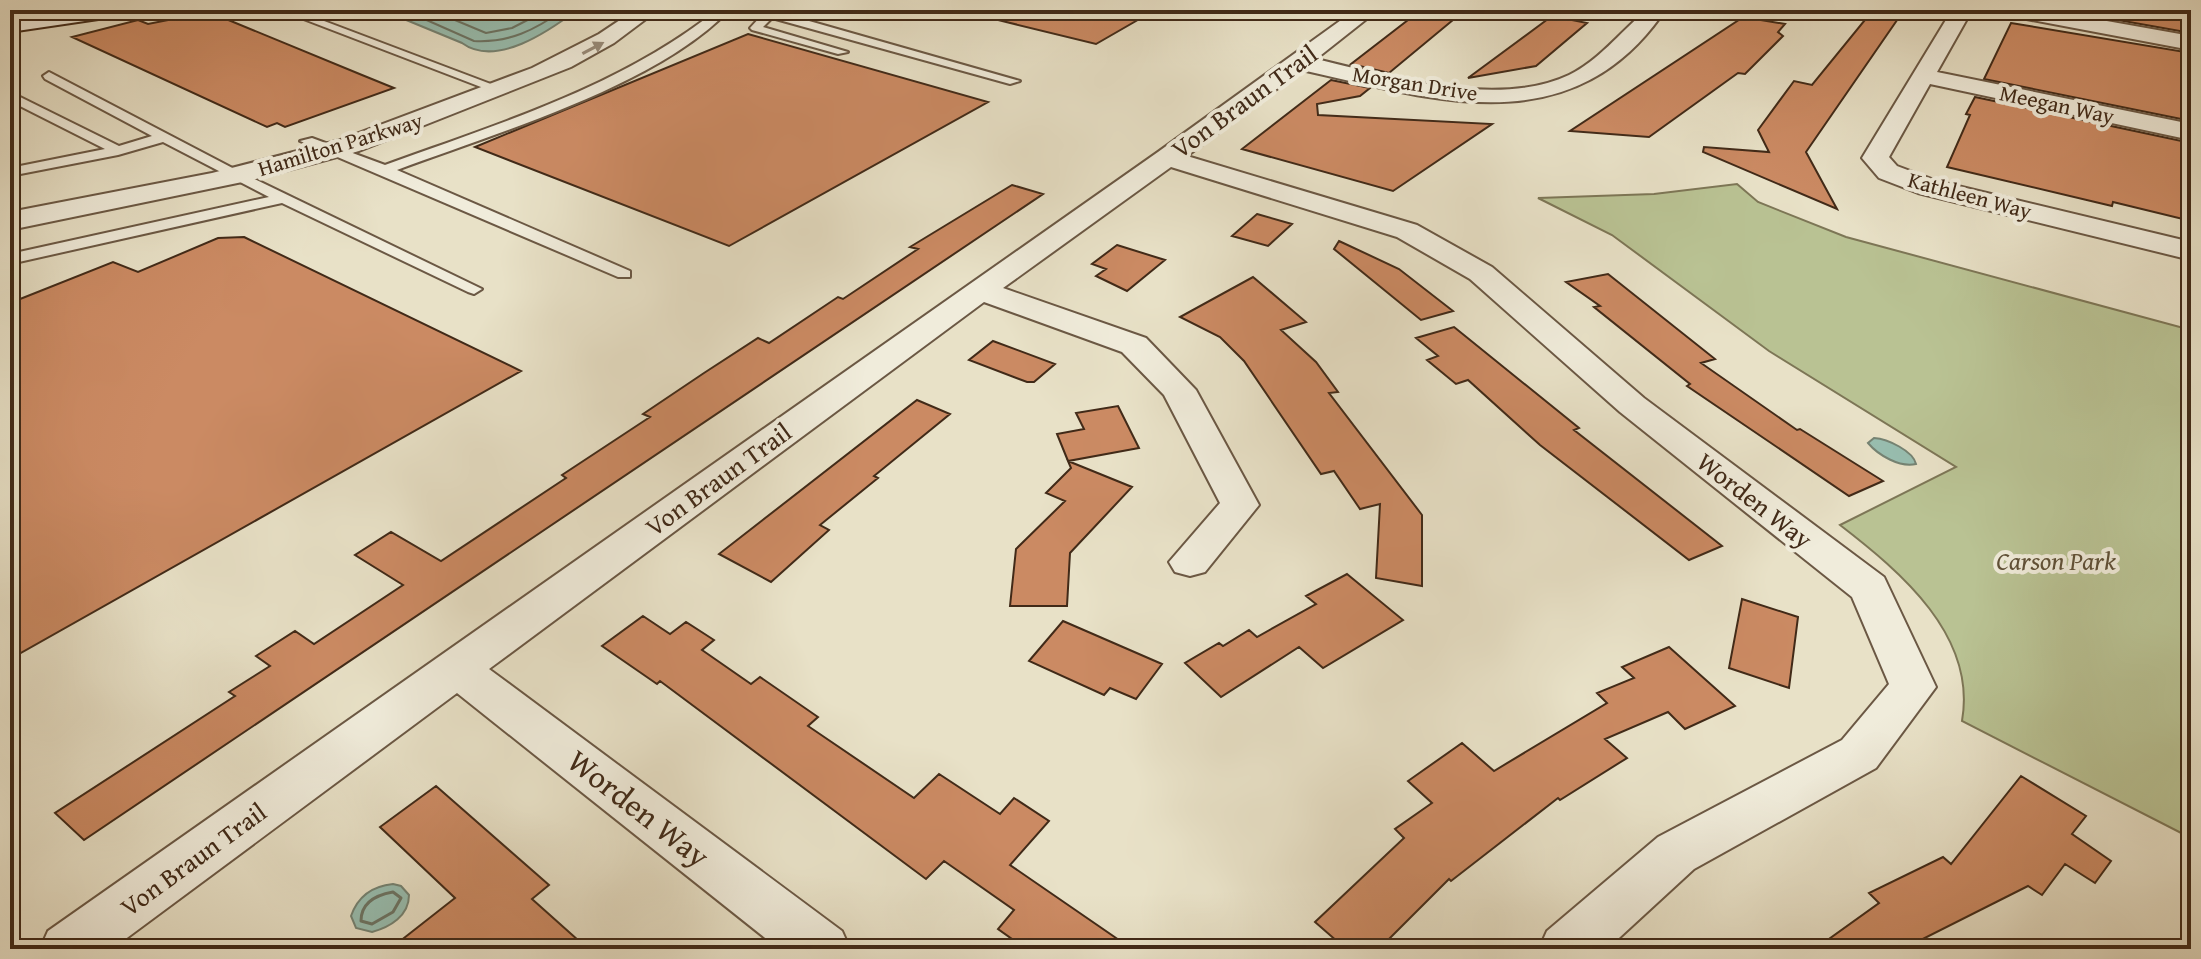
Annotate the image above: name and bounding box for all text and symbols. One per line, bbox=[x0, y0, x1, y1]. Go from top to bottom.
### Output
street label: Von Braun Trail bbox=[1163, 34, 1325, 168]
one-way arrow bbox=[581, 42, 604, 55]
street label: Morgan Drive bbox=[1350, 57, 1480, 109]
street label: Meegan Way bbox=[1997, 76, 2117, 132]
street label: Hamilton Parkway bbox=[254, 104, 426, 184]
street label: Kathleen Way bbox=[1905, 163, 2035, 227]
street label: Von Braun Trail bbox=[637, 412, 799, 546]
street label: Worden Way bbox=[1689, 442, 1821, 558]
park label: Carson Park bbox=[1996, 541, 2116, 580]
street label: Worden Way bbox=[558, 737, 720, 879]
street label: Von Braun Trail bbox=[112, 792, 274, 926]

